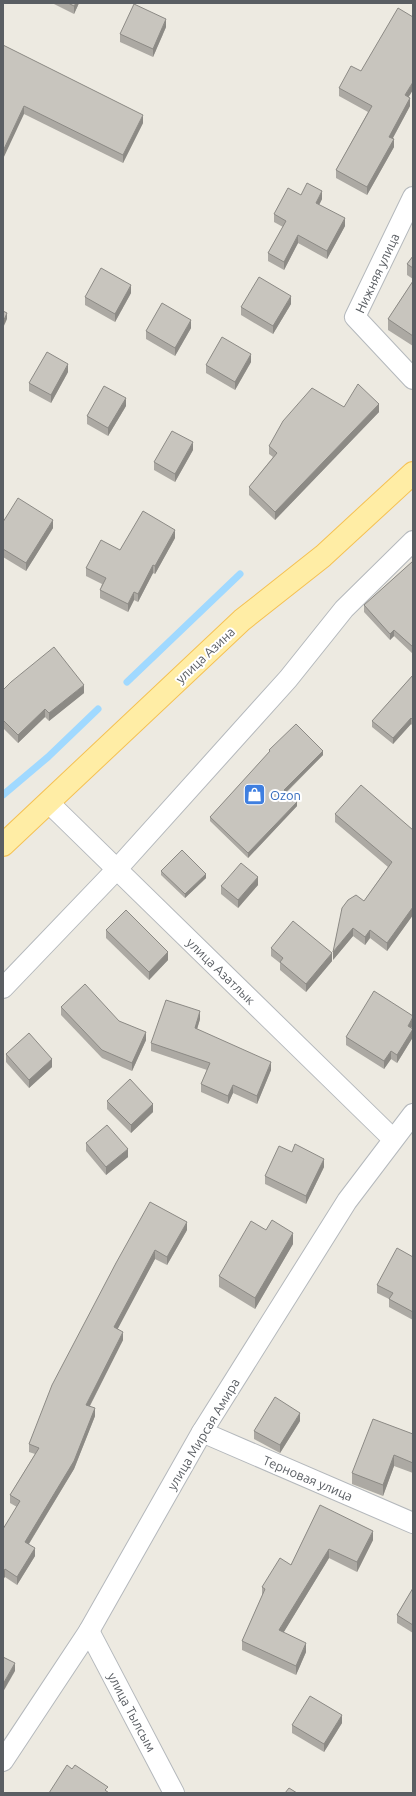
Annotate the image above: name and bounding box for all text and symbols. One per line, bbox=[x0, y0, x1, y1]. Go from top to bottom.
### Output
street label: Нижняя улица bbox=[352, 231, 402, 315]
street label: улица Азина bbox=[173, 624, 237, 686]
shop icon: Ozon bbox=[242, 782, 268, 808]
place label: Ozon bbox=[270, 788, 301, 802]
street label: улица Азатлык bbox=[184, 935, 258, 1007]
street label: улица Мирсая Амира bbox=[164, 1376, 242, 1492]
street label: Терновая улица bbox=[261, 1453, 355, 1503]
street label: улица Тылсым bbox=[105, 1670, 159, 1754]

